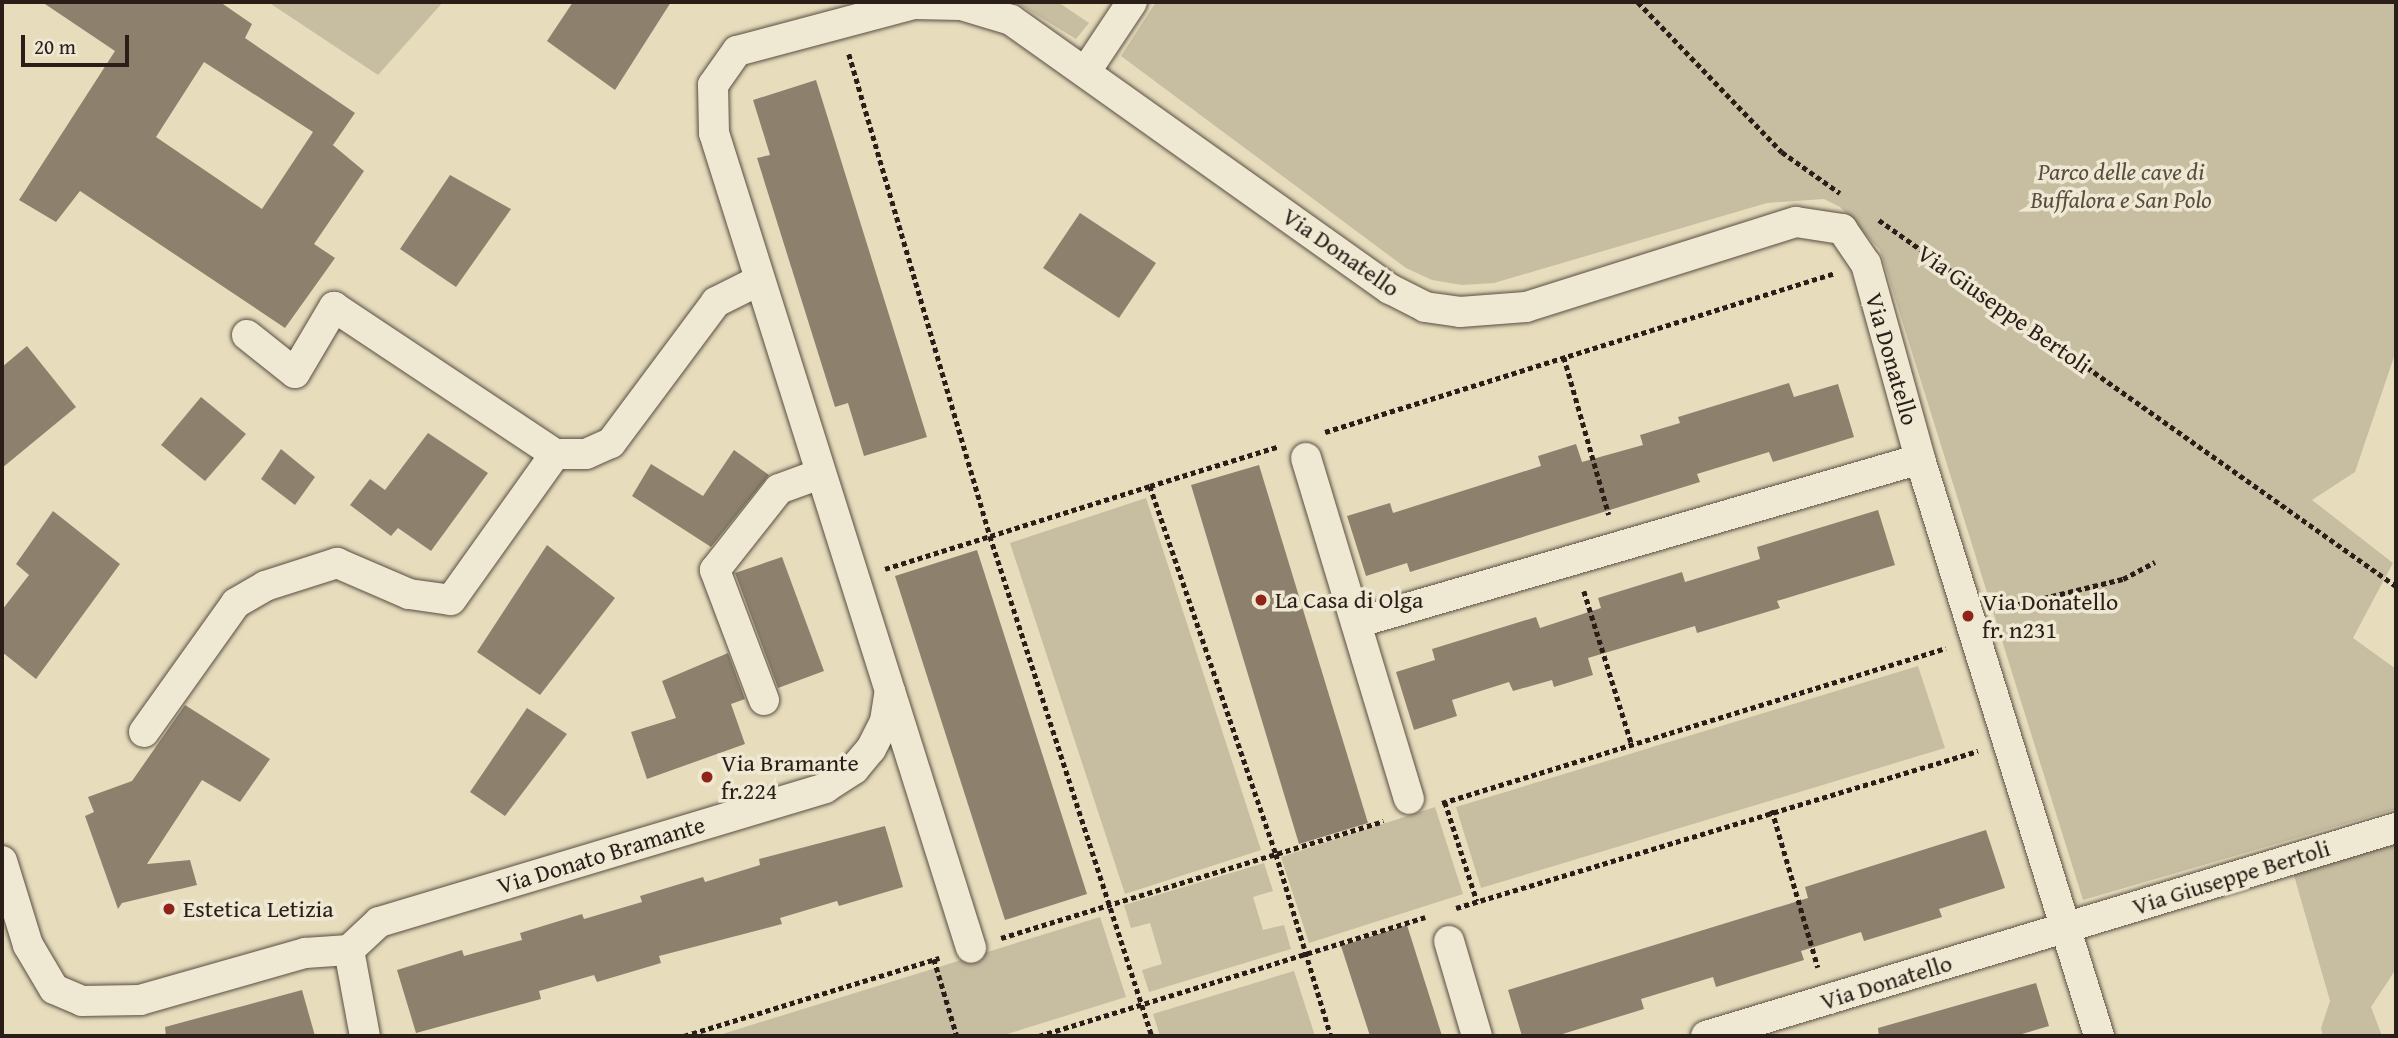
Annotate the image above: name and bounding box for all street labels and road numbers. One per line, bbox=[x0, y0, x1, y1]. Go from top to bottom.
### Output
street label: Via Donatello bbox=[1277, 201, 1405, 303]
street label: Via Giuseppe Bertoli bbox=[1912, 238, 2096, 380]
street label: Via Donatello bbox=[1859, 290, 1925, 428]
street label: Via Donato Bramante bbox=[494, 810, 708, 900]
street label: Via Giuseppe Bertoli bbox=[2129, 833, 2333, 921]
street label: Via Donatello bbox=[1817, 948, 1955, 1016]

